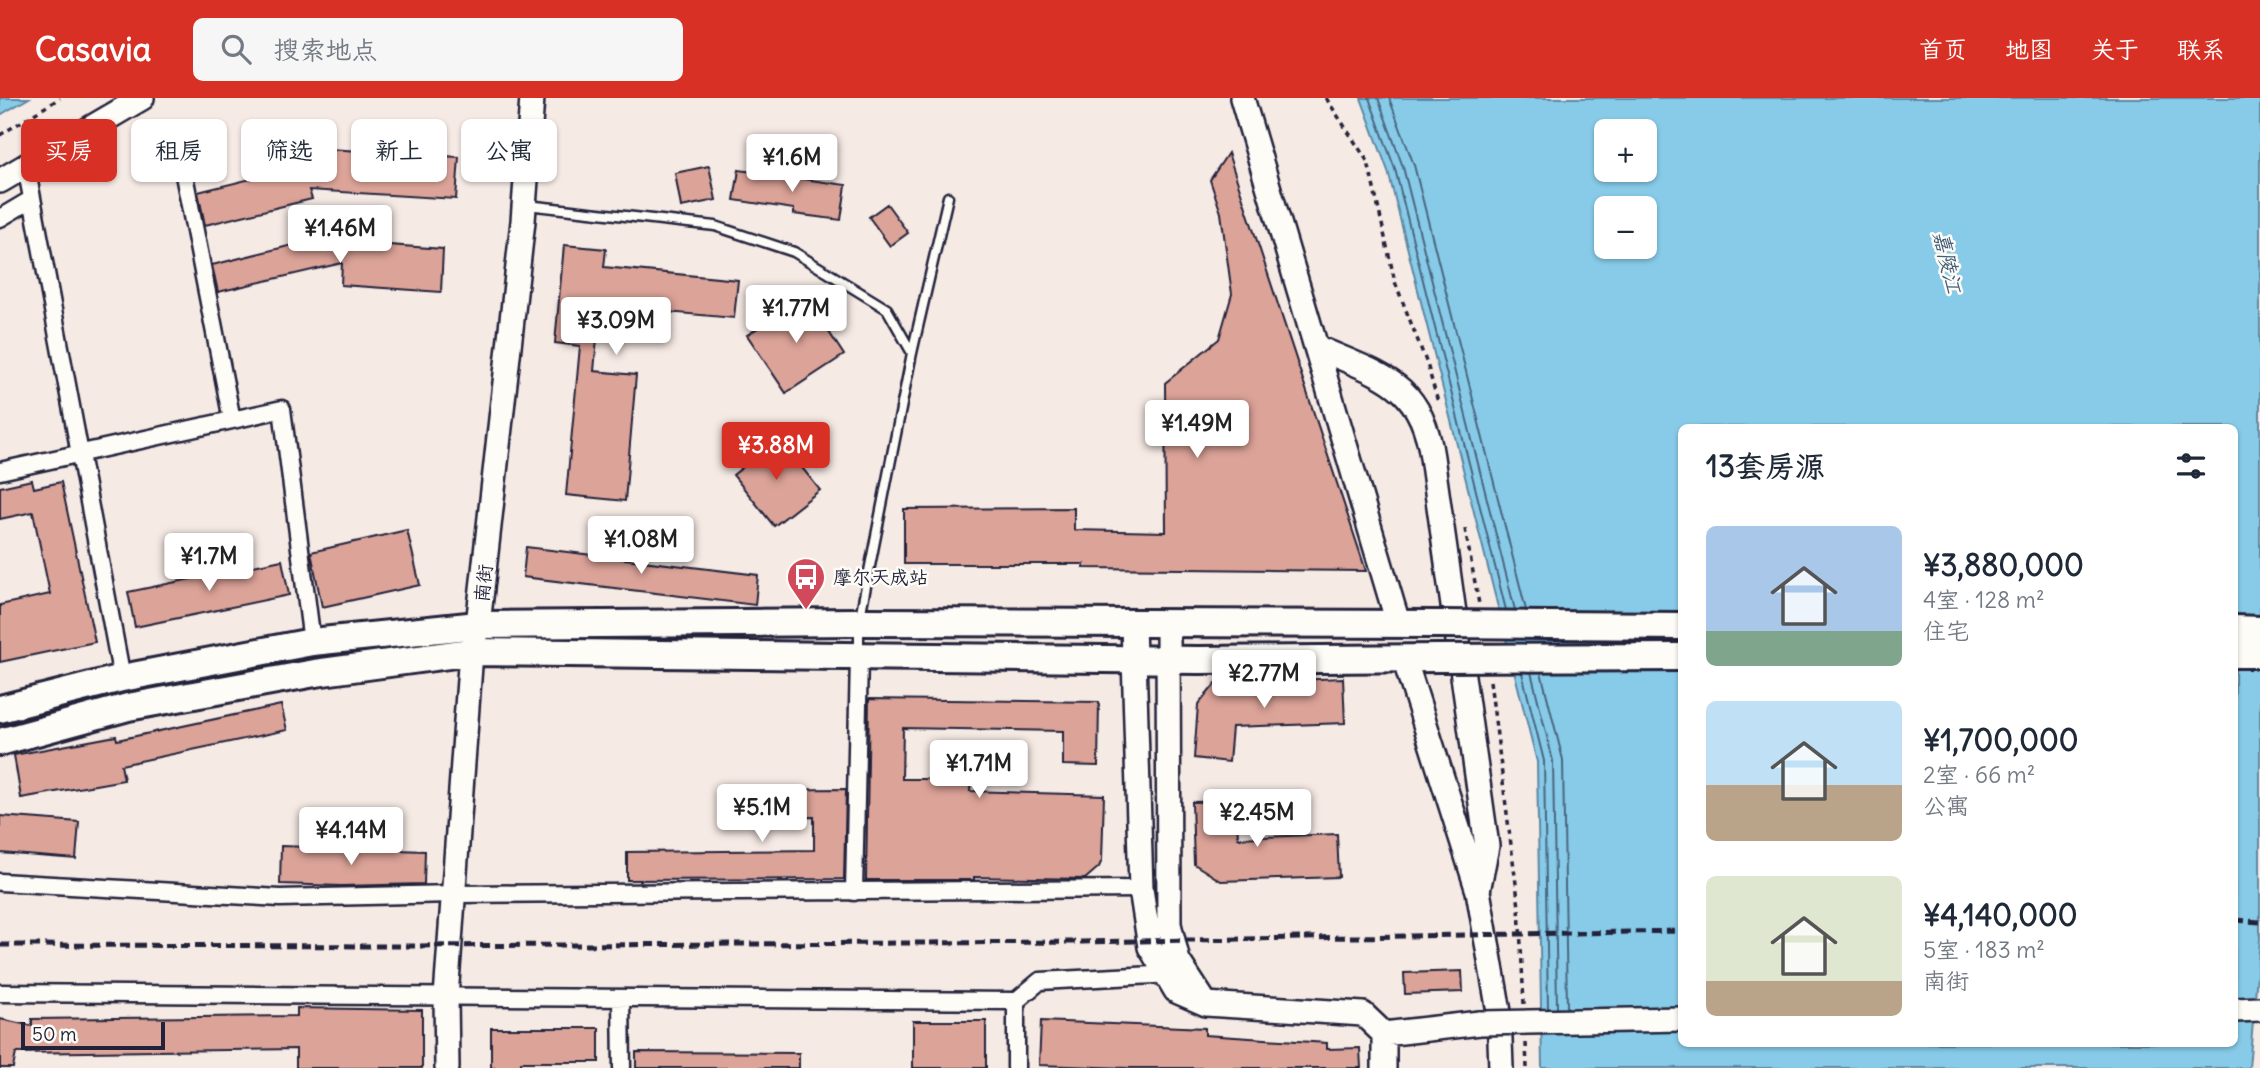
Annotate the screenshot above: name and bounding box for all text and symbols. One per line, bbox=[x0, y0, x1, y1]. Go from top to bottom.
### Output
search box bbox=[193, 18, 683, 81]
text: Casavia bbox=[35, 28, 151, 70]
icon: search bbox=[217, 30, 255, 68]
text: 搜索地点 bbox=[273, 33, 377, 66]
text: 首页 bbox=[1919, 34, 1967, 64]
text: 地图 bbox=[2005, 34, 2053, 64]
text: 关于 bbox=[2091, 34, 2139, 64]
text: 联系 bbox=[2177, 34, 2225, 64]
chip: 买房 bbox=[21, 119, 117, 182]
chip: 租房 bbox=[131, 119, 227, 182]
chip: 筛选 bbox=[241, 119, 337, 182]
chip: 新上 bbox=[351, 119, 447, 182]
chip: 公寓 bbox=[461, 119, 557, 182]
map controls bbox=[1594, 119, 1657, 259]
button: + bbox=[1594, 119, 1657, 182]
pin: ¥1.6M bbox=[743, 134, 841, 194]
text: ¥1.6M bbox=[762, 142, 822, 171]
button: − bbox=[1594, 196, 1657, 259]
pin: ¥1.46M bbox=[283, 206, 397, 265]
text: ¥1.46M bbox=[304, 213, 376, 242]
water label: 嘉陵江 bbox=[1928, 228, 1968, 297]
pin: ¥1.77M bbox=[739, 286, 853, 345]
text: ¥1.77M bbox=[762, 293, 830, 322]
pin: ¥3.09M bbox=[559, 298, 673, 357]
text: ¥3.09M bbox=[577, 305, 655, 334]
pin: ¥1.49M bbox=[1140, 400, 1254, 460]
text: ¥1.49M bbox=[1161, 408, 1233, 437]
pin: ¥3.88M bbox=[719, 422, 833, 482]
text: ¥3.88M bbox=[738, 430, 814, 459]
text: 13套房源 bbox=[1706, 447, 1825, 485]
icon: filters bbox=[2172, 447, 2210, 485]
pin: ¥1.08M bbox=[584, 517, 698, 576]
text: ¥1.08M bbox=[604, 524, 678, 553]
pin: ¥1.7M bbox=[160, 533, 258, 593]
text: ¥1.7M bbox=[180, 541, 238, 570]
text: ¥3,880,000 bbox=[1923, 546, 2084, 584]
icon: home bbox=[1762, 554, 1846, 638]
bus stop icon: 摩尔天成站 bbox=[785, 556, 827, 611]
street label: 南街 bbox=[469, 563, 497, 603]
place label: 摩尔天成站 bbox=[833, 565, 928, 589]
text: 4室 · 128 m² bbox=[1923, 585, 2045, 614]
text: 住宅 bbox=[1923, 616, 1969, 645]
pin: ¥2.77M bbox=[1207, 650, 1321, 710]
text: ¥2.77M bbox=[1228, 658, 1300, 687]
text: ¥1,700,000 bbox=[1923, 721, 2078, 759]
icon: home bbox=[1762, 729, 1846, 813]
pin: ¥1.71M bbox=[922, 740, 1036, 800]
text: ¥1.71M bbox=[946, 748, 1012, 777]
text: 2室 · 66 m² bbox=[1923, 760, 2035, 789]
pin: ¥5.1M bbox=[713, 784, 811, 844]
pin: ¥2.45M bbox=[1200, 790, 1314, 849]
text: 公寓 bbox=[1923, 791, 1969, 820]
text: ¥5.1M bbox=[733, 792, 791, 821]
text: ¥2.45M bbox=[1219, 797, 1295, 826]
pin: ¥4.14M bbox=[294, 808, 408, 867]
text: ¥4.14M bbox=[315, 815, 387, 844]
text: ¥4,140,000 bbox=[1923, 896, 2078, 934]
icon: home bbox=[1762, 904, 1846, 988]
text: 5室 · 183 m² bbox=[1923, 935, 2045, 964]
text: 南街 bbox=[1923, 966, 1969, 995]
scale bar bbox=[21, 1019, 164, 1051]
text: 50 m bbox=[32, 1022, 77, 1046]

